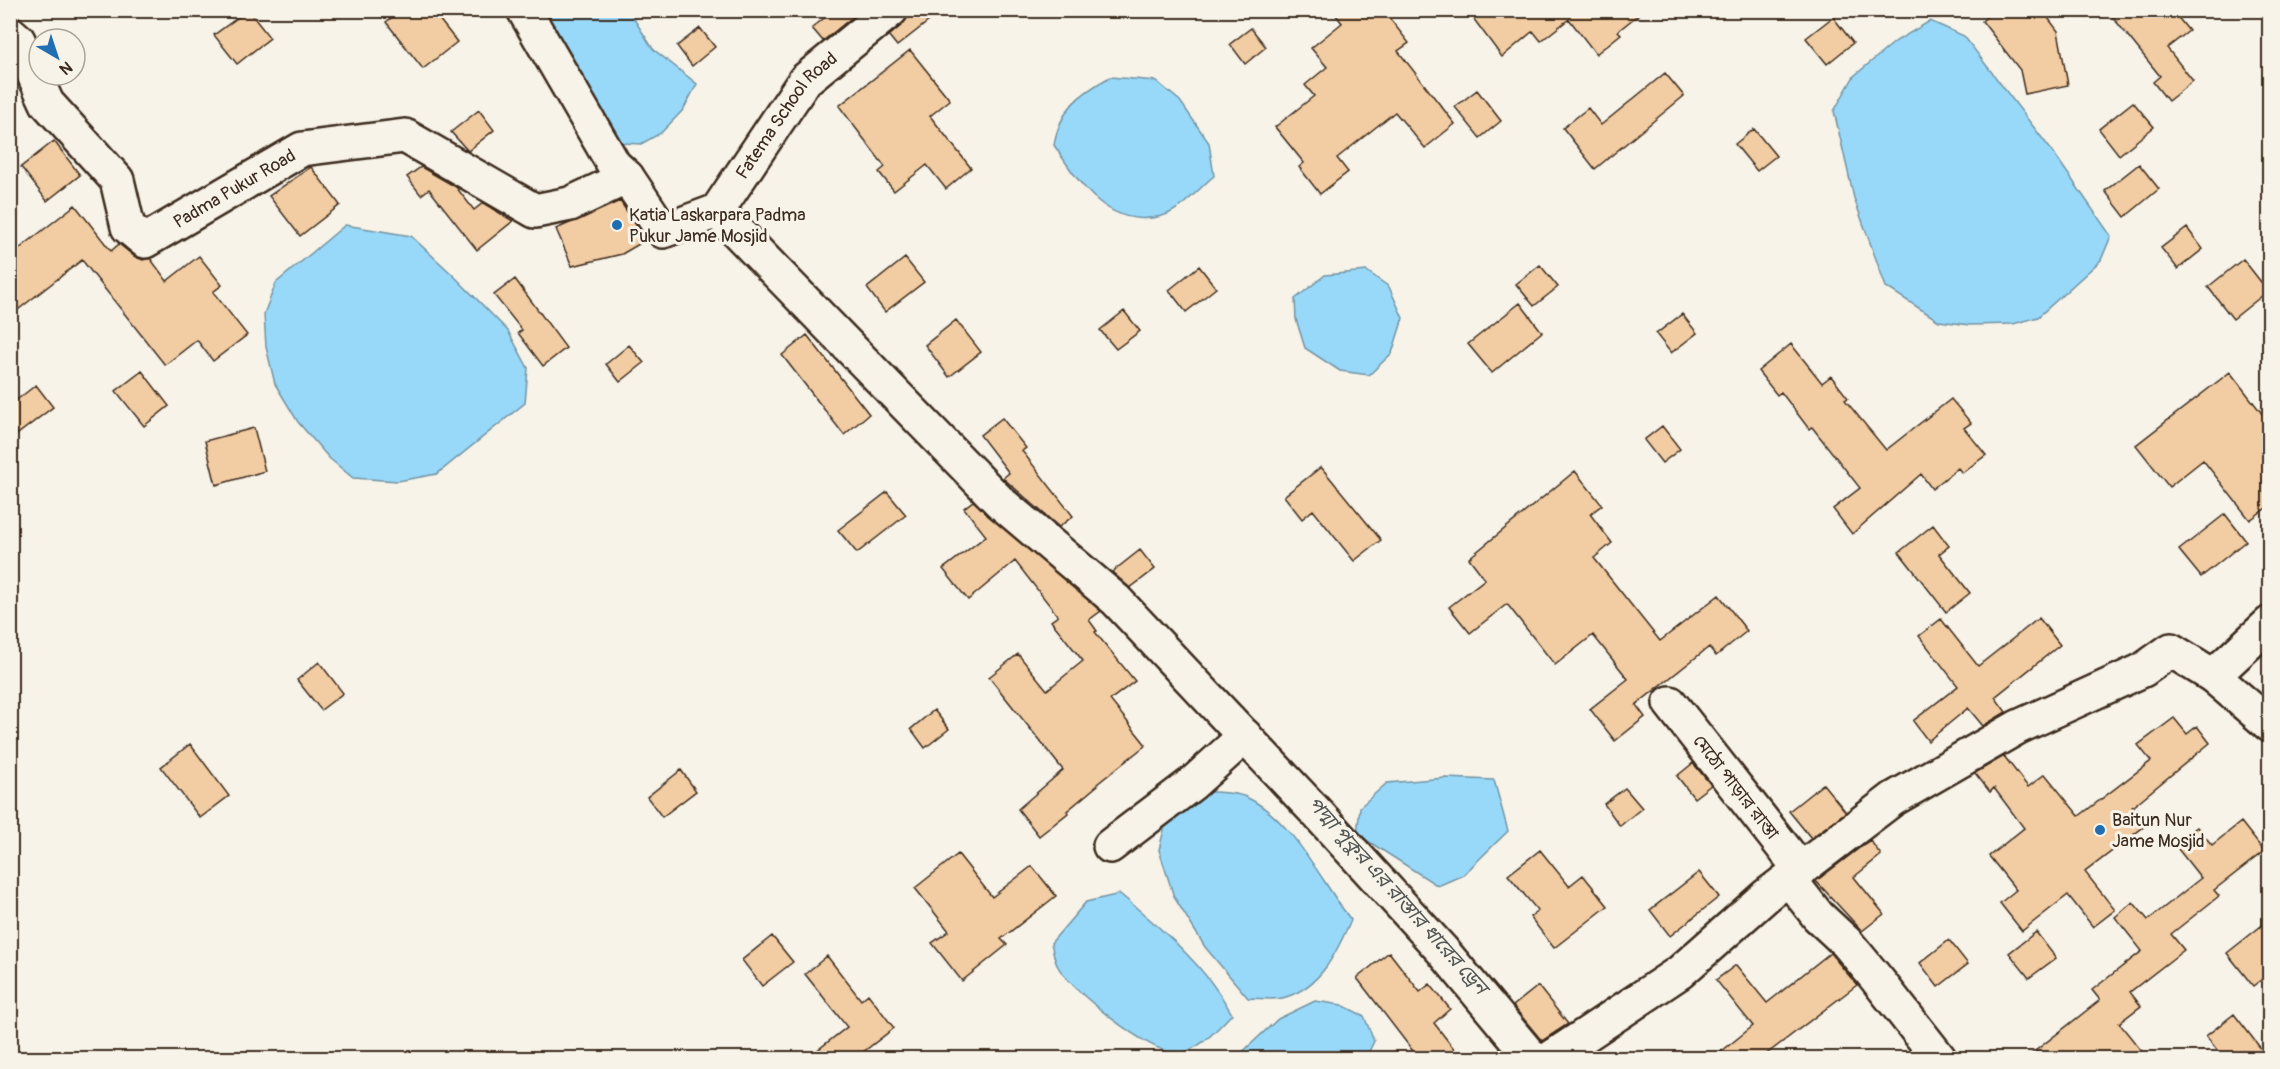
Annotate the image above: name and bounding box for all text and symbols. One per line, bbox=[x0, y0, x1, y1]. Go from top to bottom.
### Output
north arrow bbox=[27, 27, 87, 87]
street label: Fatema School Road bbox=[731, 47, 842, 184]
text: N bbox=[55, 57, 76, 79]
street label: Padma Pukur Road bbox=[169, 144, 300, 234]
place label: Katia Laskarpara Padma Pukur Jame Mosjid bbox=[629, 204, 806, 248]
marker: Katia Laskarpara Padma Pukur Jame Mosjid bbox=[610, 218, 624, 232]
street label: মেঠো পাড়ার রাস্তা bbox=[1688, 730, 1784, 844]
water label: পদ্মা পুকুর এর রাস্তার ধারের ড্রেন bbox=[1302, 791, 1496, 1002]
place label: Baitun Nur Jame Mosjid bbox=[2112, 809, 2205, 853]
marker: Baitun Nur Jame Mosjid bbox=[2093, 823, 2107, 837]

